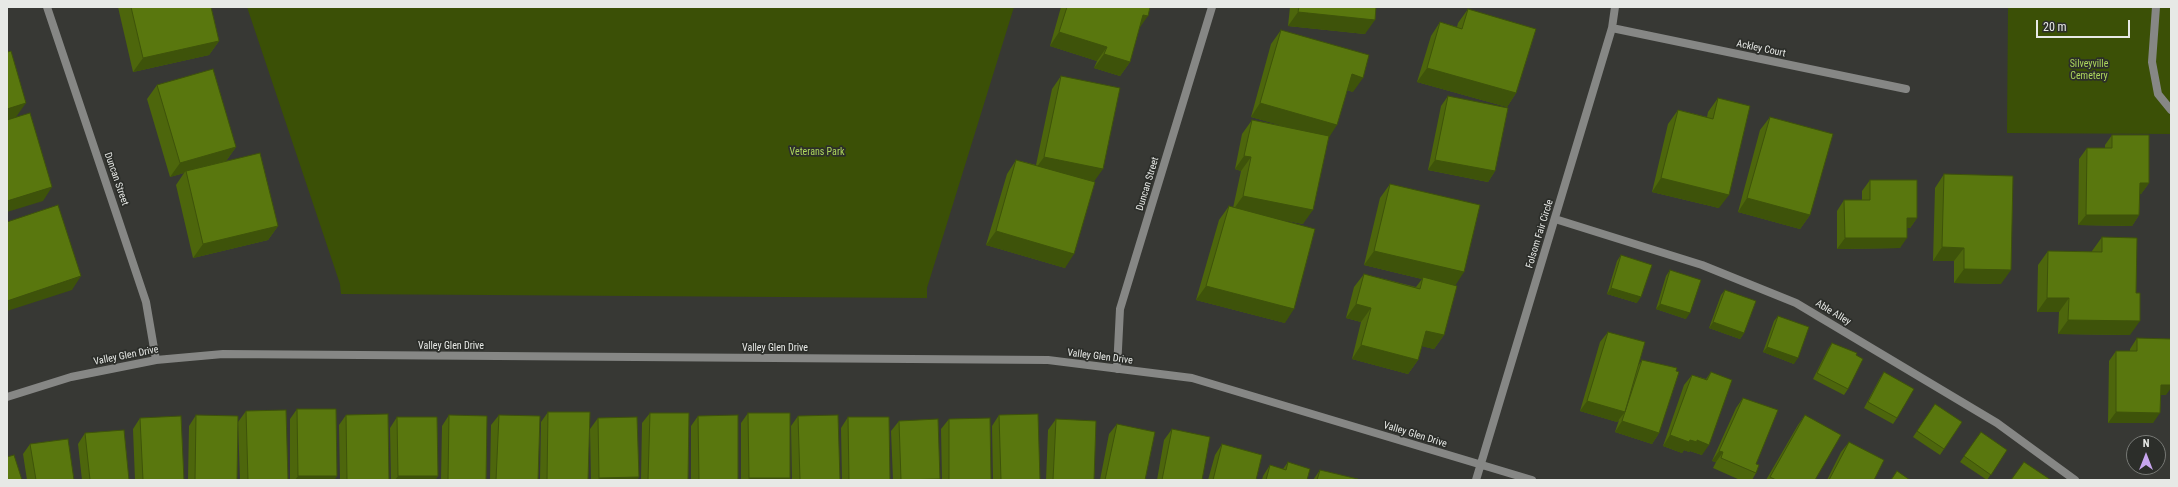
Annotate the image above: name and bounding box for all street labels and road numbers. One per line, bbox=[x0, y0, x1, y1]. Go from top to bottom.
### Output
street label: Ackley Court bbox=[1735, 38, 1787, 60]
street label: Duncan Street bbox=[101, 151, 131, 207]
street label: Duncan Street bbox=[1134, 156, 1162, 212]
street label: Folsom Fair Circle bbox=[1524, 198, 1556, 270]
street label: Able Alley bbox=[1813, 298, 1853, 328]
street label: Valley Glen Drive bbox=[418, 340, 484, 352]
street label: Valley Glen Drive bbox=[742, 342, 808, 354]
street label: Valley Glen Drive bbox=[93, 344, 159, 368]
street label: Valley Glen Drive bbox=[1067, 347, 1133, 367]
street label: Valley Glen Drive bbox=[1382, 420, 1448, 450]

